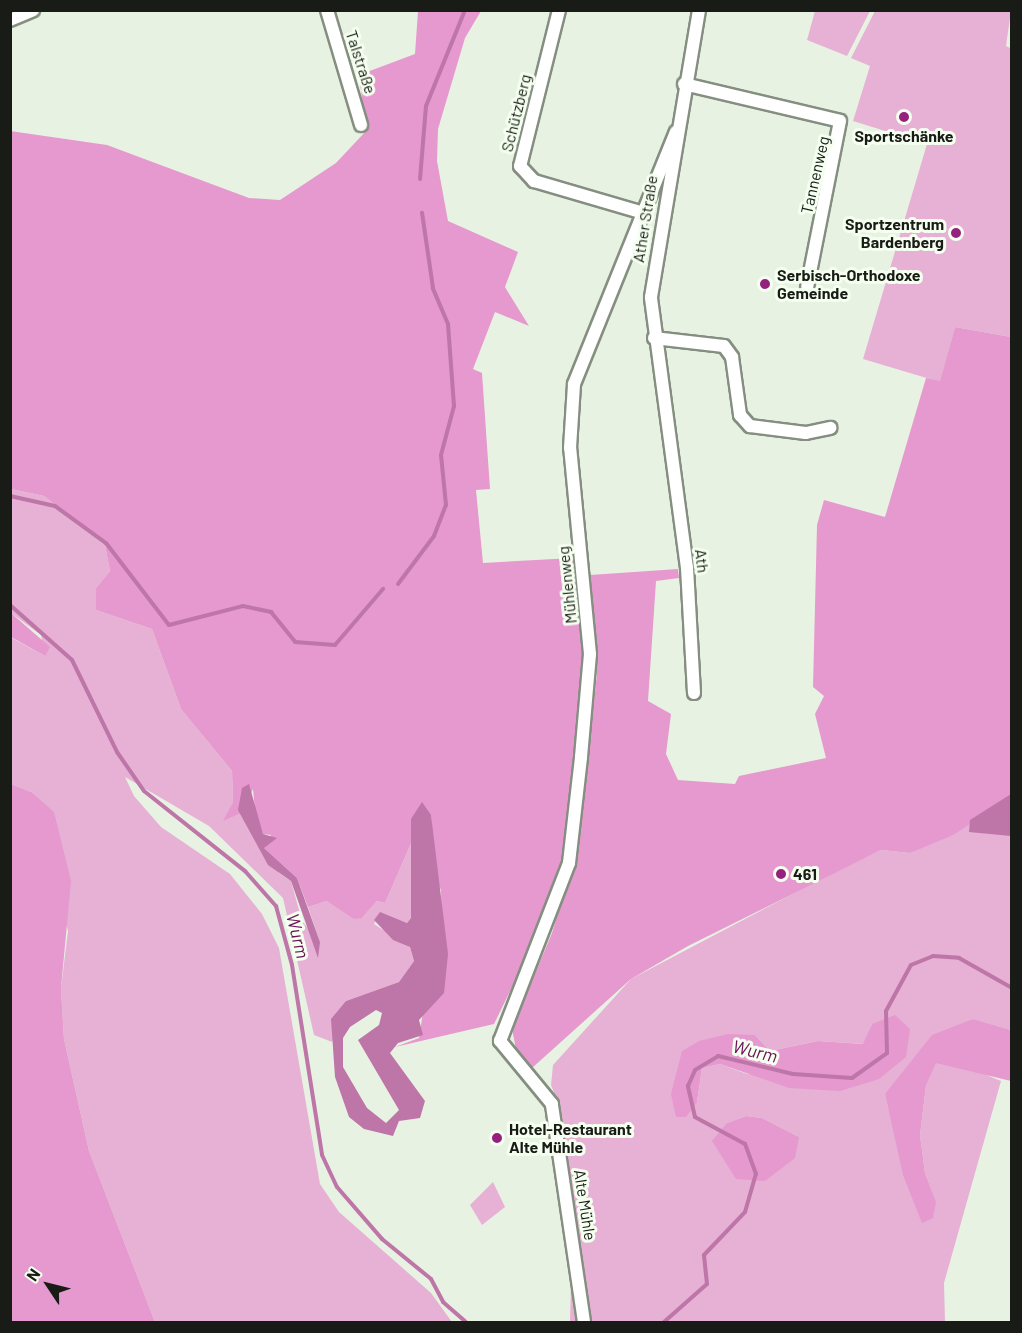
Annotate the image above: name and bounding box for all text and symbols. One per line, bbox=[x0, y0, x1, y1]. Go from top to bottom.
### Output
street label: Talstraße bbox=[342, 28, 380, 96]
street label: Schützberg bbox=[497, 72, 535, 154]
marker: Sportschänke bbox=[897, 110, 911, 124]
place label: Sportschänke bbox=[855, 126, 953, 146]
street label: Tannenweg bbox=[797, 134, 833, 216]
street label: Ather Straße bbox=[629, 174, 661, 264]
place label: Sportzentrum Bardenberg bbox=[845, 214, 944, 252]
marker: Sportzentrum Bardenberg bbox=[949, 226, 963, 240]
place label: Serbisch-Orthodoxe Gemeinde bbox=[777, 265, 921, 303]
marker: Serbisch-Orthodoxe Gemeinde bbox=[758, 277, 772, 291]
street label: Mühlenweg bbox=[553, 545, 581, 625]
street label: Ath bbox=[691, 548, 713, 574]
place label: 461 bbox=[793, 864, 817, 884]
marker: 461 bbox=[774, 867, 788, 881]
water label: Wurm bbox=[282, 911, 314, 961]
water label: Wurm bbox=[730, 1035, 780, 1067]
place label: Hotel-Restaurant Alte Mühle bbox=[509, 1119, 632, 1157]
marker: Hotel-Restaurant Alte Mühle bbox=[490, 1131, 504, 1145]
street label: Alte Mühle bbox=[570, 1168, 600, 1242]
north arrow bbox=[18, 1255, 78, 1315]
text: N bbox=[22, 1265, 44, 1284]

